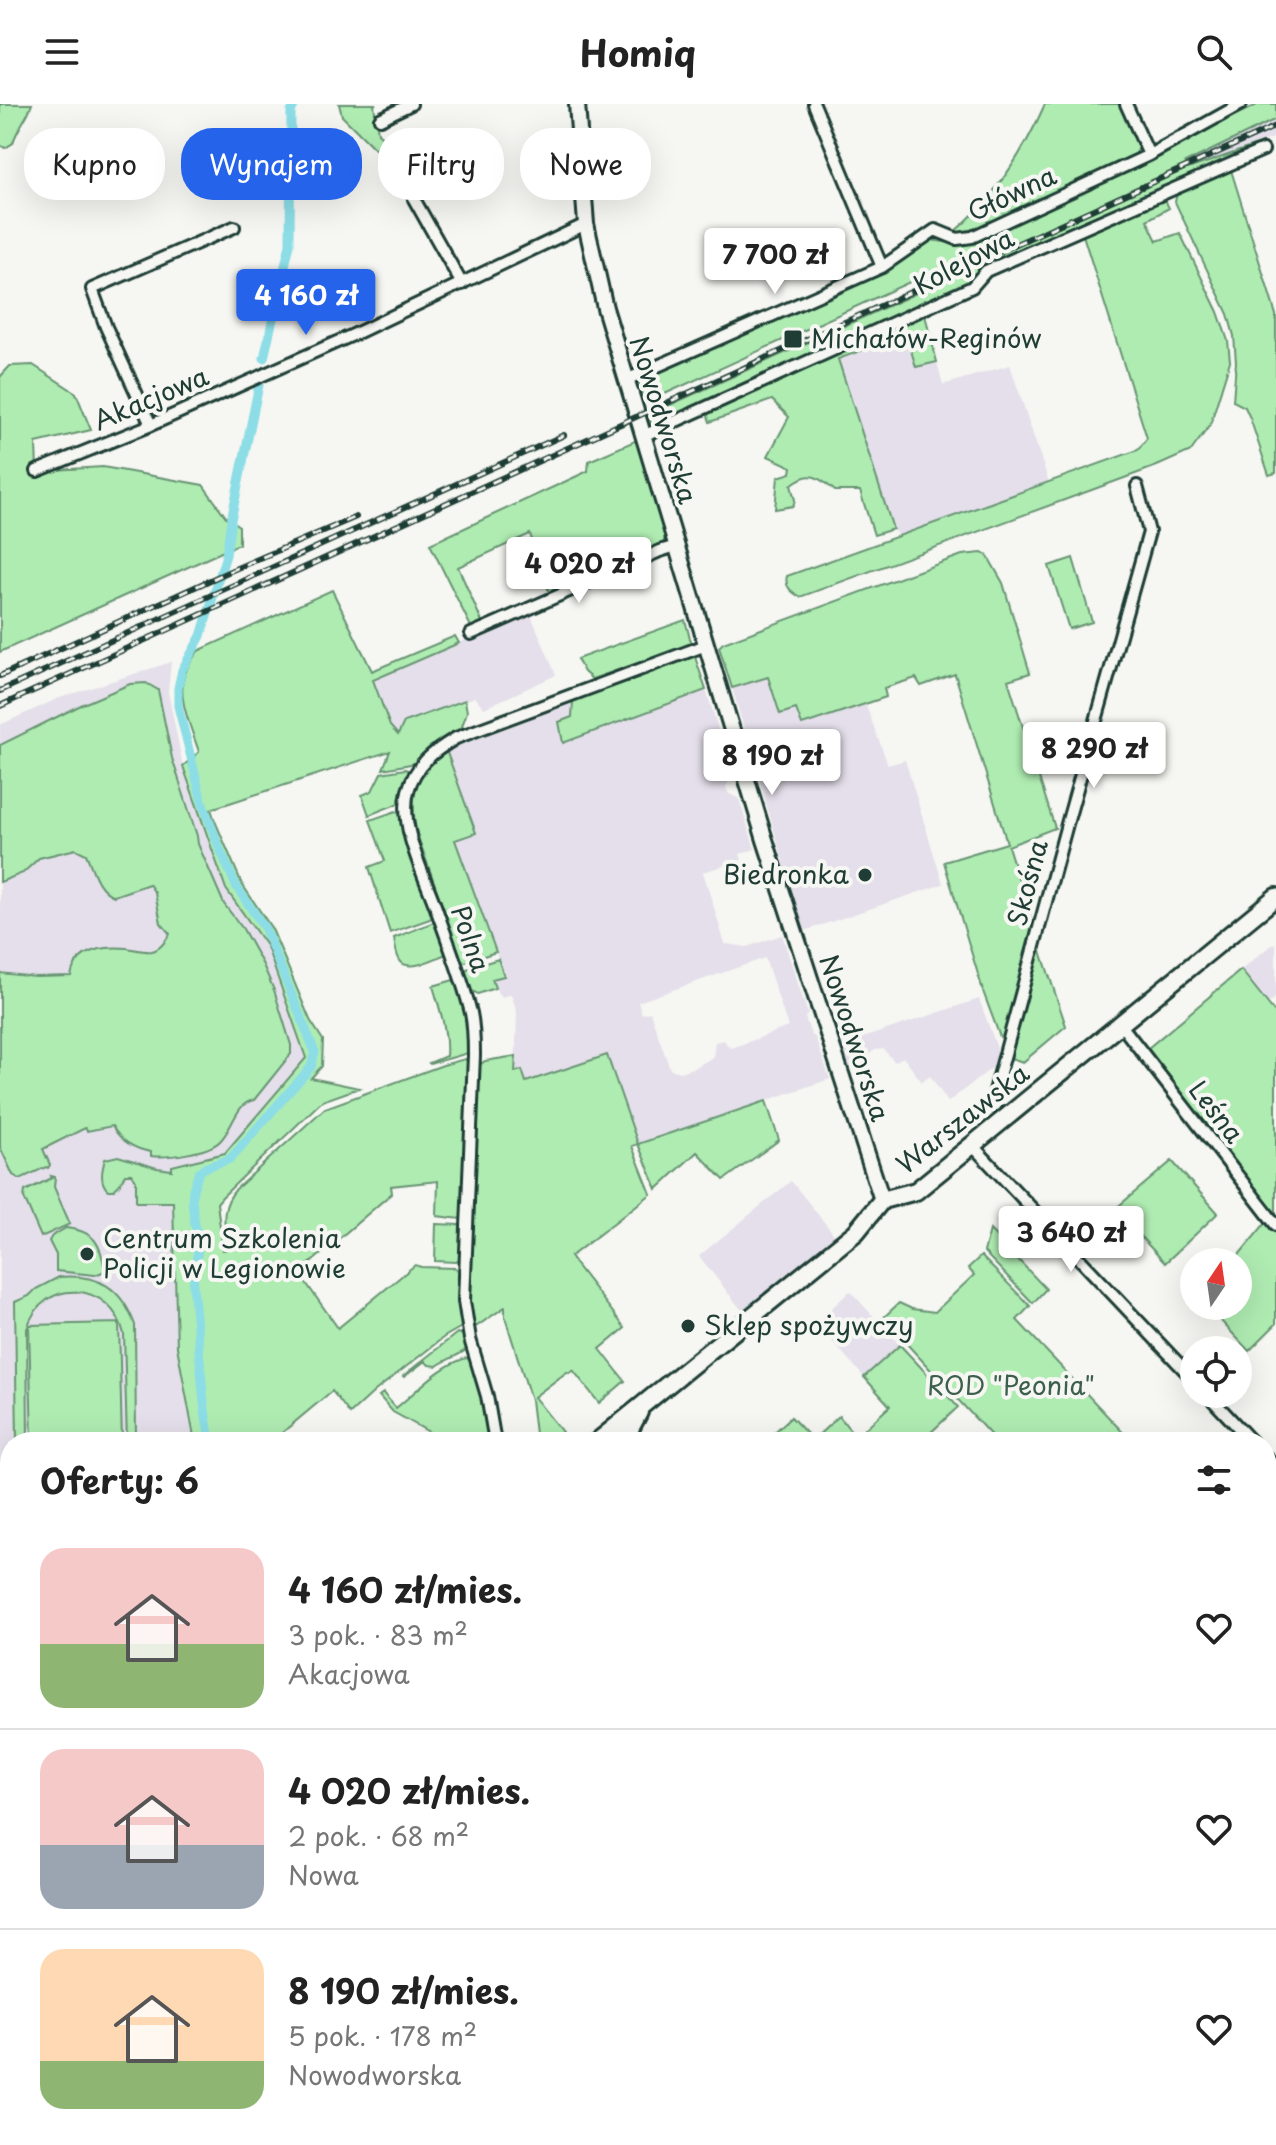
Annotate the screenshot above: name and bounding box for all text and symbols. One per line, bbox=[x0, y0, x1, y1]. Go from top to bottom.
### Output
text: Homiq bbox=[580, 25, 696, 79]
icon: menu bbox=[40, 30, 84, 74]
icon: search bbox=[1192, 30, 1236, 74]
chip: Kupno bbox=[24, 128, 165, 200]
chip: Wynajem bbox=[181, 128, 362, 200]
chip: Filtry bbox=[378, 128, 504, 200]
chip: Nowe bbox=[520, 128, 651, 200]
street label: Główna bbox=[961, 155, 1063, 230]
street label: Kolejowa bbox=[906, 218, 1021, 303]
pin: 7 700 zł bbox=[692, 228, 858, 296]
text: 7 700 zł bbox=[722, 234, 828, 273]
pin: 4 160 zł bbox=[223, 269, 389, 337]
text: 4 160 zł bbox=[254, 275, 358, 314]
place label: Michałów-Reginów bbox=[811, 318, 1041, 357]
marker: Michałów-Reginów bbox=[782, 328, 804, 350]
street label: Nowodworska bbox=[620, 331, 709, 509]
street label: Akacjowa bbox=[87, 356, 215, 439]
pin: 4 020 zł bbox=[496, 537, 662, 605]
text: 4 020 zł bbox=[524, 543, 634, 582]
pin: 8 290 zł bbox=[1011, 722, 1177, 790]
text: 8 290 zł bbox=[1041, 728, 1147, 767]
pin: 8 190 zł bbox=[689, 729, 855, 797]
text: 8 190 zł bbox=[722, 735, 822, 774]
street label: Skośna bbox=[996, 834, 1057, 930]
place label: Biedronka bbox=[723, 854, 850, 893]
marker: Biedronka bbox=[856, 866, 874, 884]
street label: Polna bbox=[442, 900, 501, 978]
street label: Nowodworska bbox=[810, 949, 901, 1127]
street label: Warszawska bbox=[887, 1053, 1037, 1182]
street label: Leśna bbox=[1180, 1071, 1255, 1151]
pin: 3 640 zł bbox=[988, 1206, 1154, 1274]
text: 3 640 zł bbox=[1017, 1212, 1125, 1251]
place label: Centrum Szkolenia Policji w Legionowie bbox=[103, 1218, 346, 1287]
marker: Centrum Szkolenia Policji w Legionowie bbox=[78, 1245, 96, 1263]
north arrow bbox=[1180, 1248, 1252, 1320]
map controls bbox=[1180, 1248, 1252, 1408]
place label: Sklep spożywczy bbox=[704, 1305, 913, 1344]
marker: Sklep spożywczy bbox=[679, 1317, 697, 1335]
button: locate bbox=[1180, 1336, 1252, 1408]
park label: ROD "Peonia" bbox=[927, 1365, 1095, 1404]
text: Oferty: 6 bbox=[40, 1454, 199, 1506]
icon: filters bbox=[1192, 1458, 1236, 1502]
text: 4 160 zł/mies. bbox=[288, 1563, 522, 1615]
icon: home bbox=[104, 1580, 200, 1676]
icon: heart bbox=[1192, 1606, 1236, 1650]
text: 3 pok. · 83 m² bbox=[288, 1615, 468, 1654]
text: Akacjowa bbox=[288, 1654, 410, 1693]
text: 4 020 zł/mies. bbox=[288, 1764, 530, 1816]
icon: home bbox=[104, 1781, 200, 1877]
icon: heart bbox=[1192, 1807, 1236, 1851]
text: 2 pok. · 68 m² bbox=[288, 1816, 469, 1855]
text: Nowa bbox=[288, 1855, 359, 1894]
text: 8 190 zł/mies. bbox=[288, 1964, 519, 2016]
icon: home bbox=[104, 1981, 200, 2077]
icon: heart bbox=[1192, 2007, 1236, 2051]
text: 5 pok. · 178 m² bbox=[288, 2016, 477, 2055]
text: Nowodworska bbox=[288, 2055, 461, 2094]

